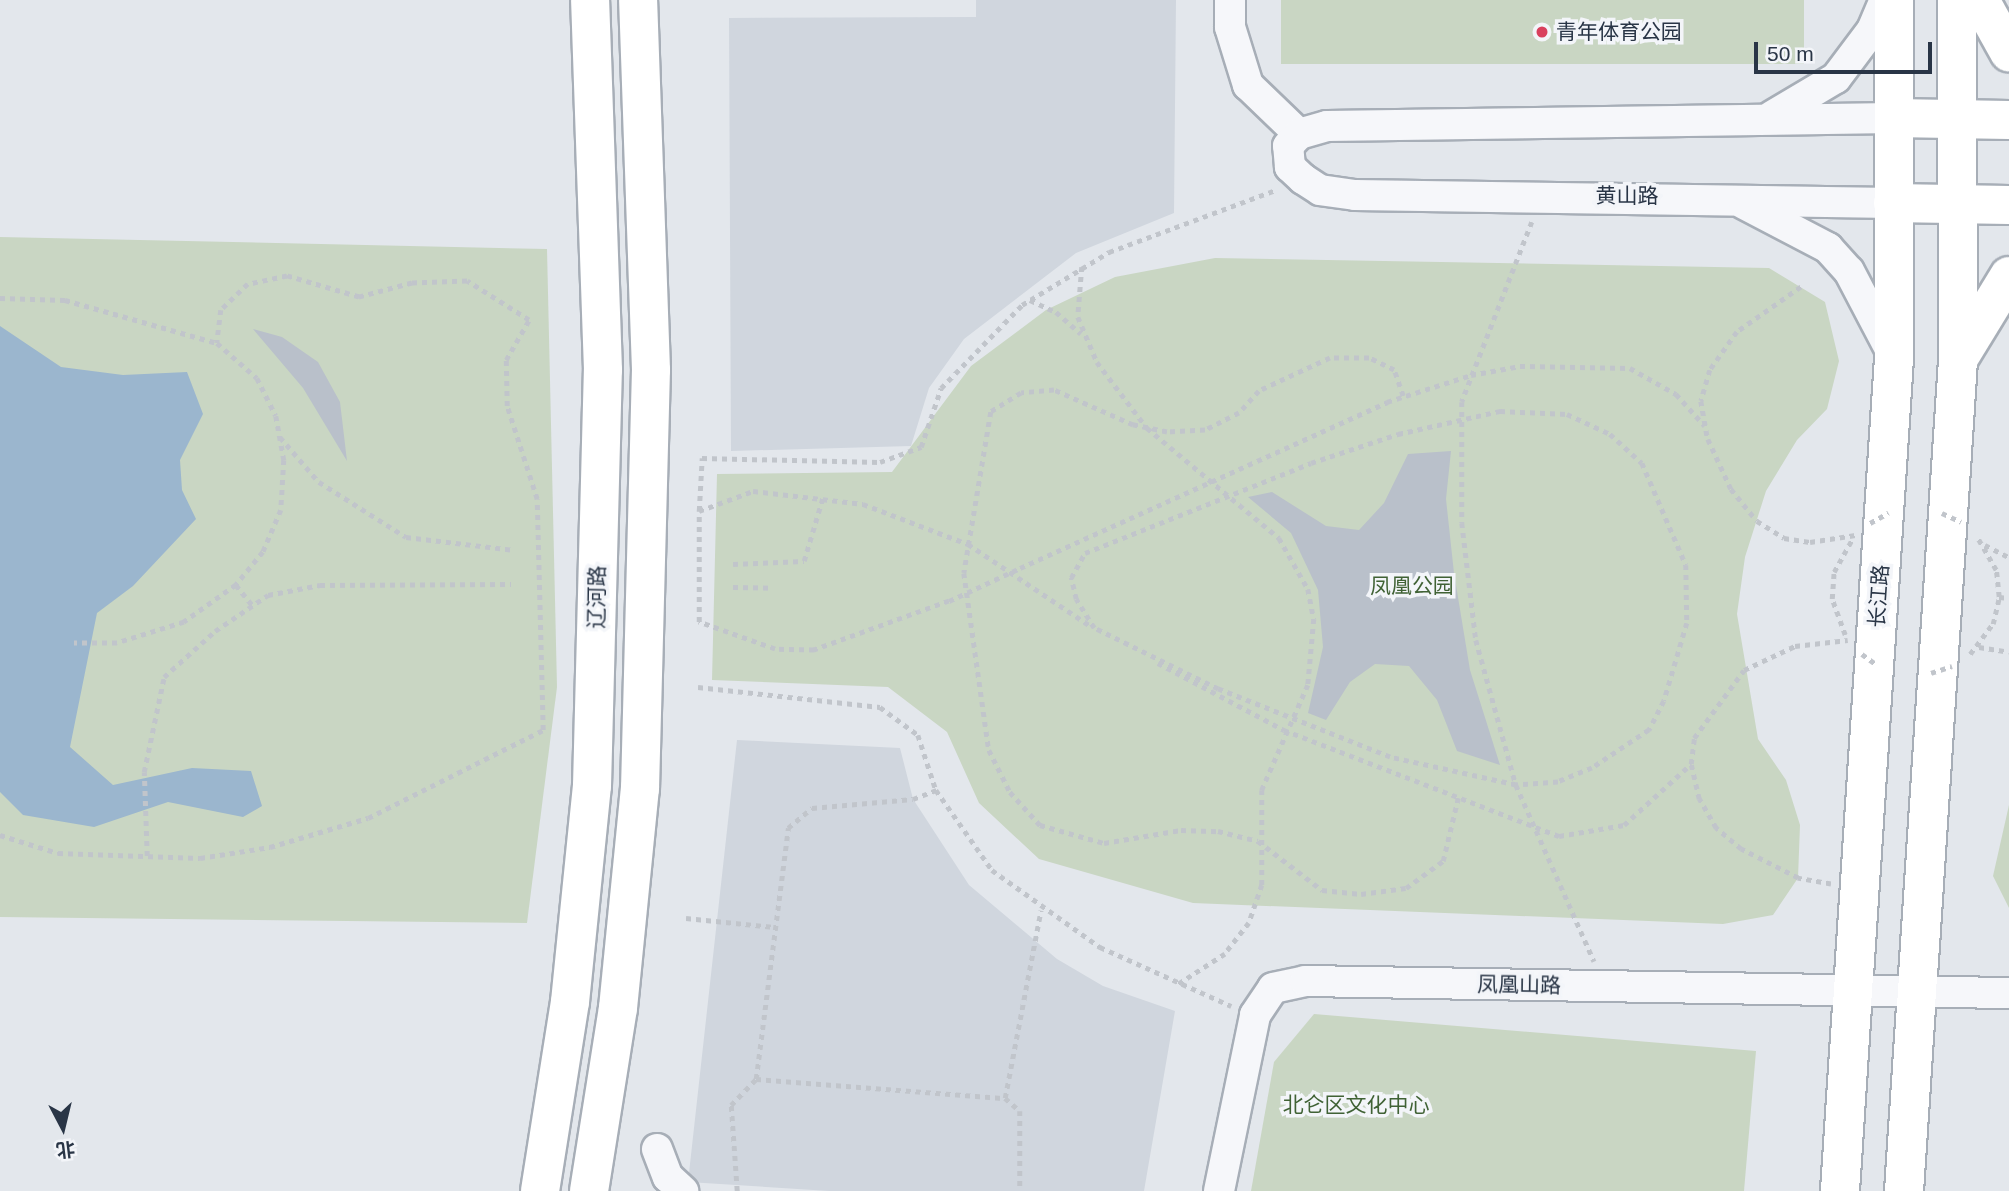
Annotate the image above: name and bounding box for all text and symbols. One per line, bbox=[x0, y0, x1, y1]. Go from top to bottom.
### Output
place label: 青年体育公园 bbox=[1556, 19, 1682, 45]
marker: 青年体育公园 bbox=[1534, 24, 1550, 40]
scale bar bbox=[1757, 28, 1936, 72]
text: 50 m bbox=[1767, 42, 1814, 65]
street label: 黄山路 bbox=[1596, 183, 1658, 209]
street label: 长江路 bbox=[1864, 564, 1894, 628]
street label: 辽河路 bbox=[584, 565, 610, 629]
park label: 凤凰公园 bbox=[1370, 573, 1454, 599]
street label: 凤凰山路 bbox=[1477, 972, 1561, 998]
park label: 北仑区文化中心 bbox=[1283, 1092, 1429, 1118]
north arrow bbox=[28, 1093, 98, 1163]
text: 北 bbox=[55, 1138, 76, 1161]

